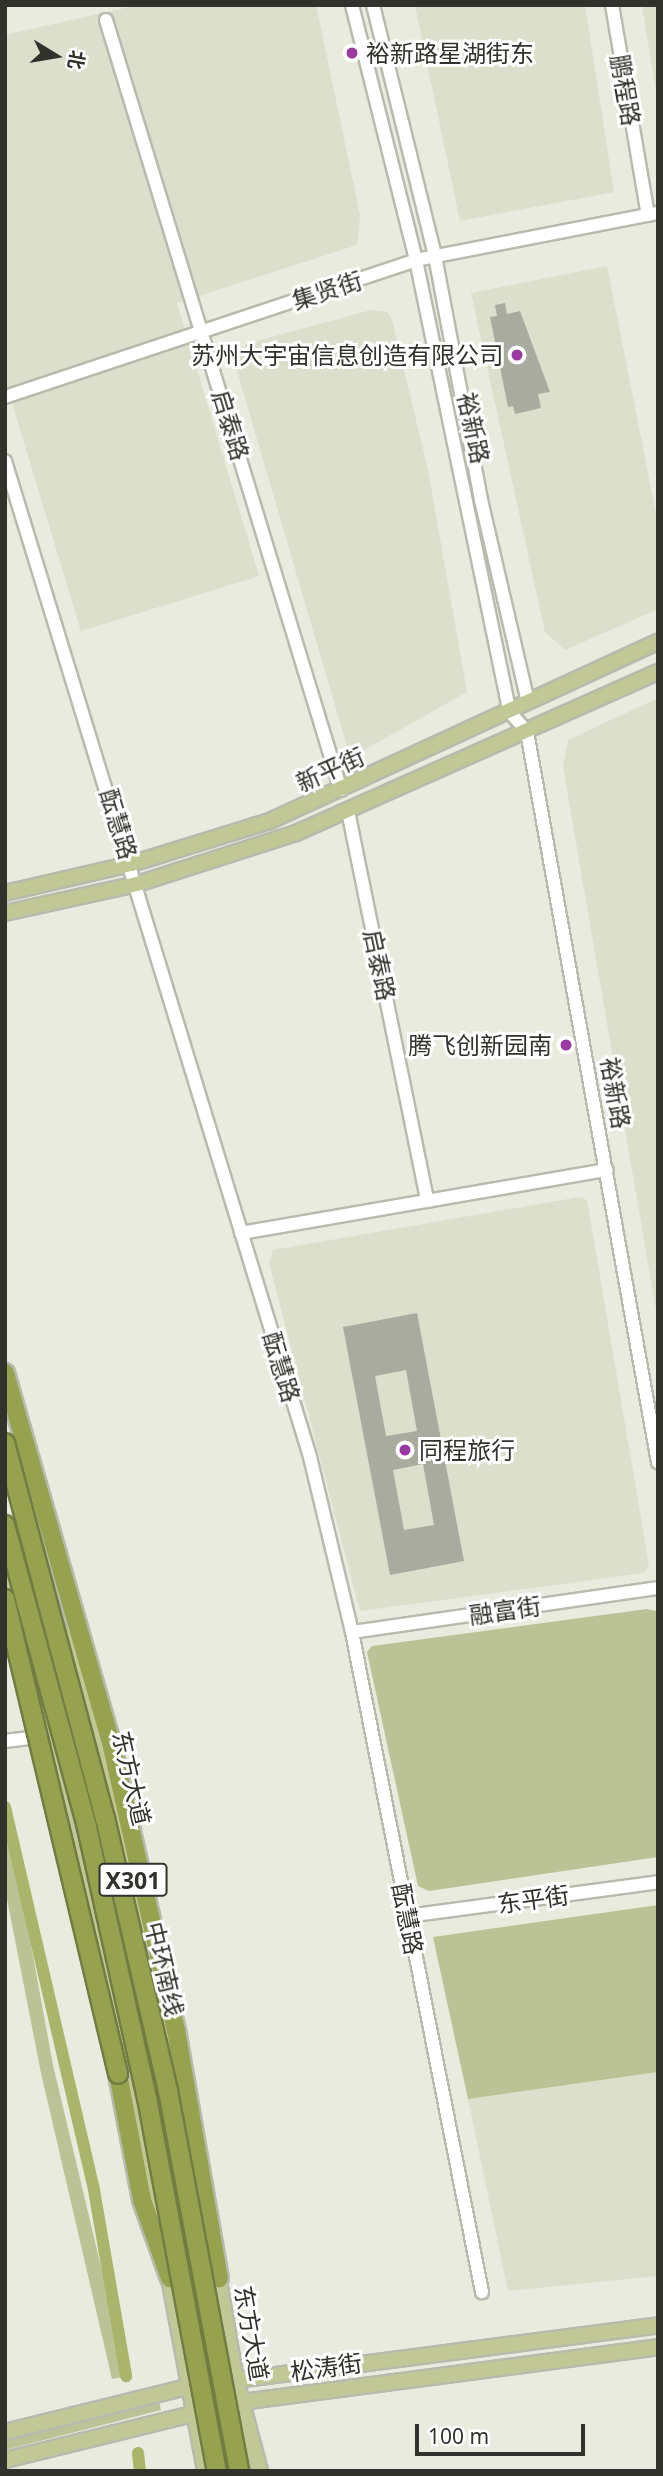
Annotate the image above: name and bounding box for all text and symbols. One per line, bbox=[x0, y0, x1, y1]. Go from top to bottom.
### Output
north arrow bbox=[21, 21, 91, 91]
place label: 裕新路星湖街东 bbox=[366, 39, 534, 67]
marker: 裕新路星湖街东 bbox=[344, 45, 360, 61]
text: 北 bbox=[62, 48, 91, 72]
street label: 鹏程路 bbox=[606, 52, 646, 128]
street label: 集贤街 bbox=[288, 265, 366, 315]
place label: 苏州大宇宙信息创造有限公司 bbox=[191, 341, 503, 369]
marker: 苏州大宇宙信息创造有限公司 bbox=[509, 347, 525, 363]
street label: 启泰路 bbox=[207, 386, 255, 464]
street label: 裕新路 bbox=[452, 390, 496, 466]
street label: 新平街 bbox=[291, 741, 369, 797]
street label: 酝慧路 bbox=[95, 785, 143, 863]
street label: 启泰路 bbox=[358, 927, 402, 1003]
place label: 腾飞创新园南 bbox=[408, 1031, 552, 1059]
marker: 腾飞创新园南 bbox=[558, 1037, 574, 1053]
street label: 裕新路 bbox=[596, 1055, 636, 1131]
street label: 酝慧路 bbox=[258, 1328, 306, 1406]
place label: 同程旅行 bbox=[419, 1436, 515, 1464]
marker: 同程旅行 bbox=[397, 1442, 413, 1458]
street label: 融富街 bbox=[467, 1591, 543, 1629]
street label: 东方大道 bbox=[107, 1728, 157, 1828]
road number: X301 bbox=[98, 1860, 168, 1899]
street label: 东平街 bbox=[495, 1880, 571, 1918]
street label: 酝慧路 bbox=[387, 1881, 429, 1957]
street label: 中环南线 bbox=[140, 1919, 190, 2019]
street label: 东方大道 bbox=[229, 2283, 275, 2383]
street label: 松涛街 bbox=[288, 2348, 364, 2386]
scale bar bbox=[418, 2410, 588, 2454]
text: 100 m bbox=[428, 2422, 489, 2450]

